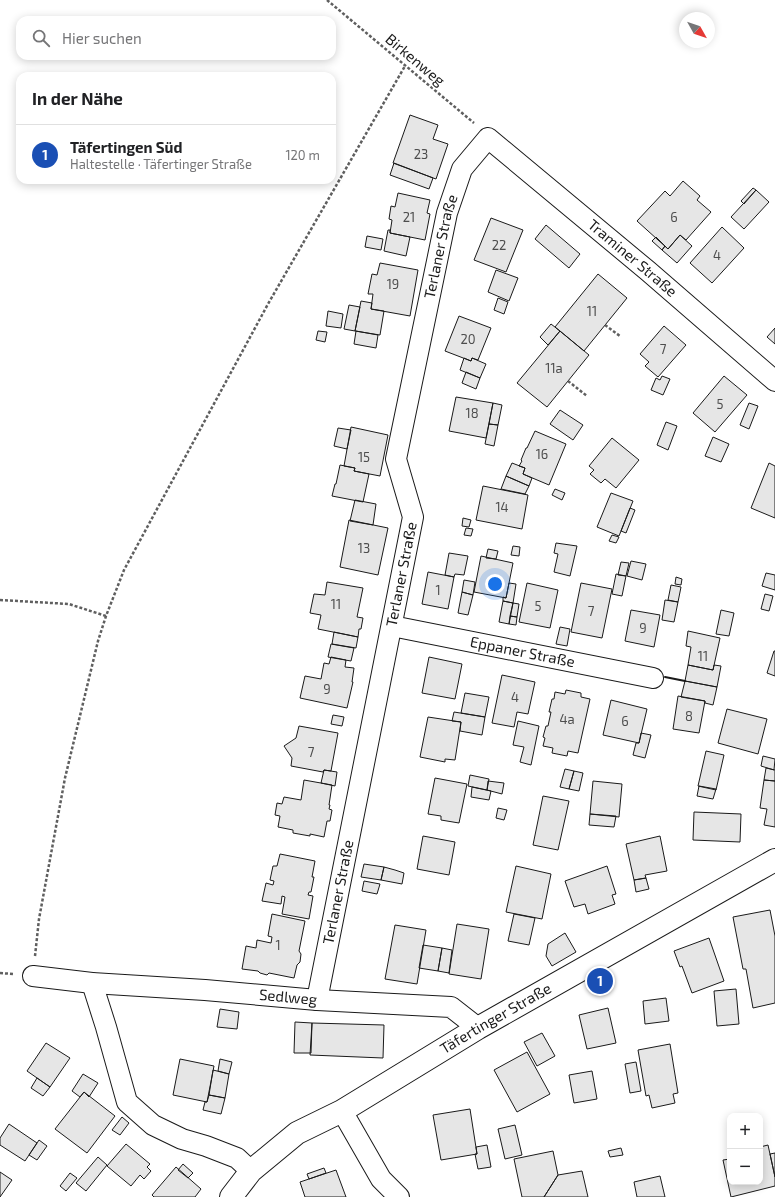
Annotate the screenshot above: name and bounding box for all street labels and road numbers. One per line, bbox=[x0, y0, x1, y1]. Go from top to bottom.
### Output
street label: Birkenweg bbox=[382, 29, 449, 90]
street label: Terlaner Straße bbox=[420, 192, 461, 300]
street label: Traminer Straße bbox=[585, 215, 681, 300]
street label: Terlaner Straße bbox=[381, 520, 420, 628]
street label: Eppaner Straße bbox=[469, 632, 577, 670]
street label: Terlaner Straße bbox=[318, 838, 357, 946]
street label: Täfertinger Straße bbox=[436, 979, 554, 1057]
street label: Sedlweg bbox=[258, 985, 318, 1008]

